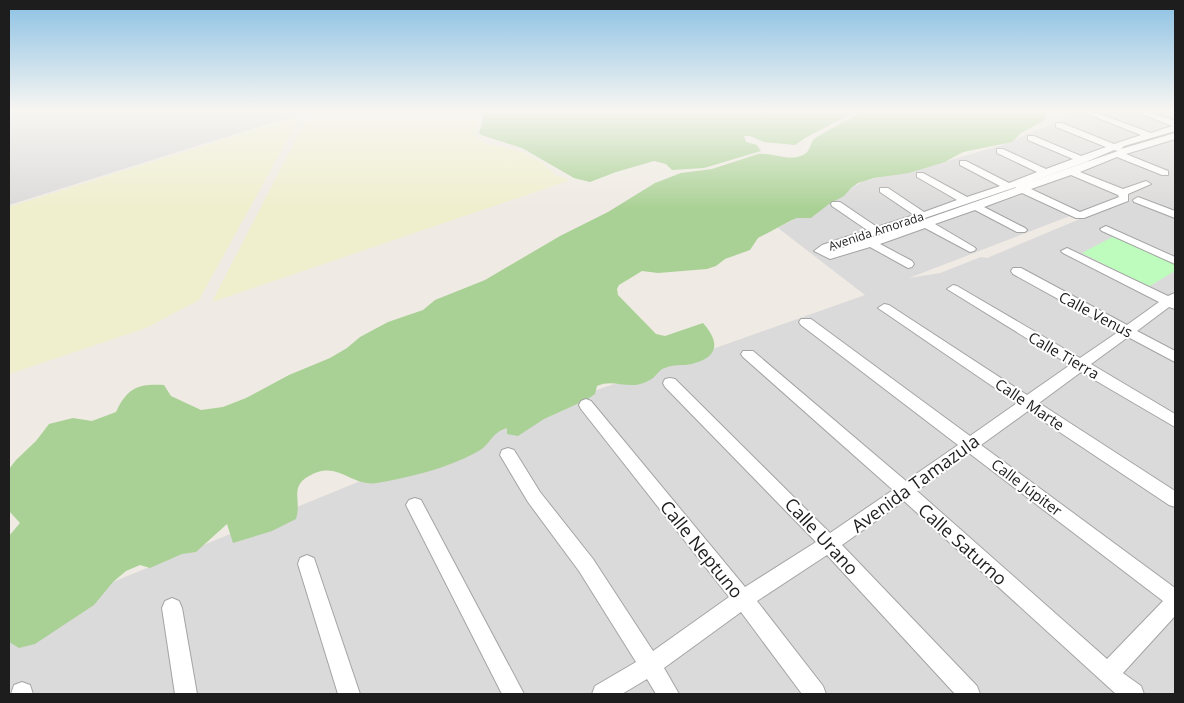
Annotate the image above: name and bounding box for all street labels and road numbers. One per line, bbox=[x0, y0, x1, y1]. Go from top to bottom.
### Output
street label: Avenida Amorada bbox=[826, 208, 926, 254]
street label: Calle Venus bbox=[1056, 286, 1136, 342]
street label: Calle Tierra bbox=[1025, 327, 1103, 383]
street label: Calle Marte bbox=[991, 374, 1069, 434]
street label: Avenida Tamazula bbox=[846, 429, 984, 537]
street label: Calle Júpiter bbox=[988, 454, 1066, 520]
street label: Calle Urano bbox=[780, 492, 864, 580]
street label: Calle Neptuno bbox=[655, 495, 749, 603]
street label: Calle Saturno bbox=[913, 498, 1013, 590]

